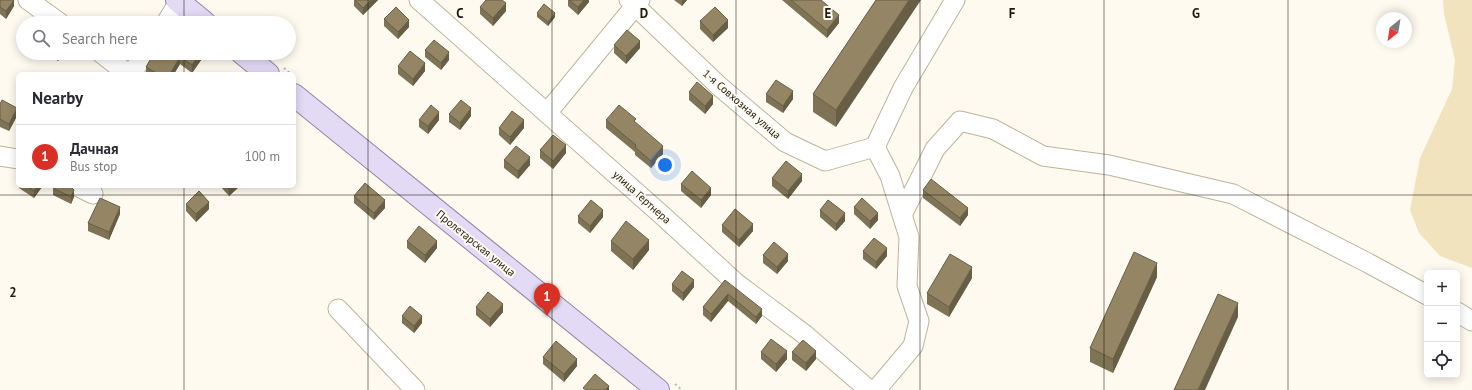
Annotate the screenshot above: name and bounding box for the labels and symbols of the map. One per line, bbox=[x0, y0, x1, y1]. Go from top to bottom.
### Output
text: C bbox=[456, 5, 464, 22]
text: D bbox=[640, 5, 648, 22]
text: E bbox=[825, 5, 832, 22]
text: F bbox=[1009, 5, 1016, 22]
text: G bbox=[1192, 5, 1200, 22]
north arrow bbox=[1376, 12, 1412, 48]
street label: 1-я Совхозная улица bbox=[700, 66, 784, 142]
your location bbox=[655, 155, 675, 175]
street label: улица Гертнера bbox=[610, 167, 674, 227]
street label: Пролетарская улица bbox=[434, 207, 518, 279]
pin: 1 bbox=[534, 283, 560, 316]
text: 2 bbox=[9, 284, 17, 301]

